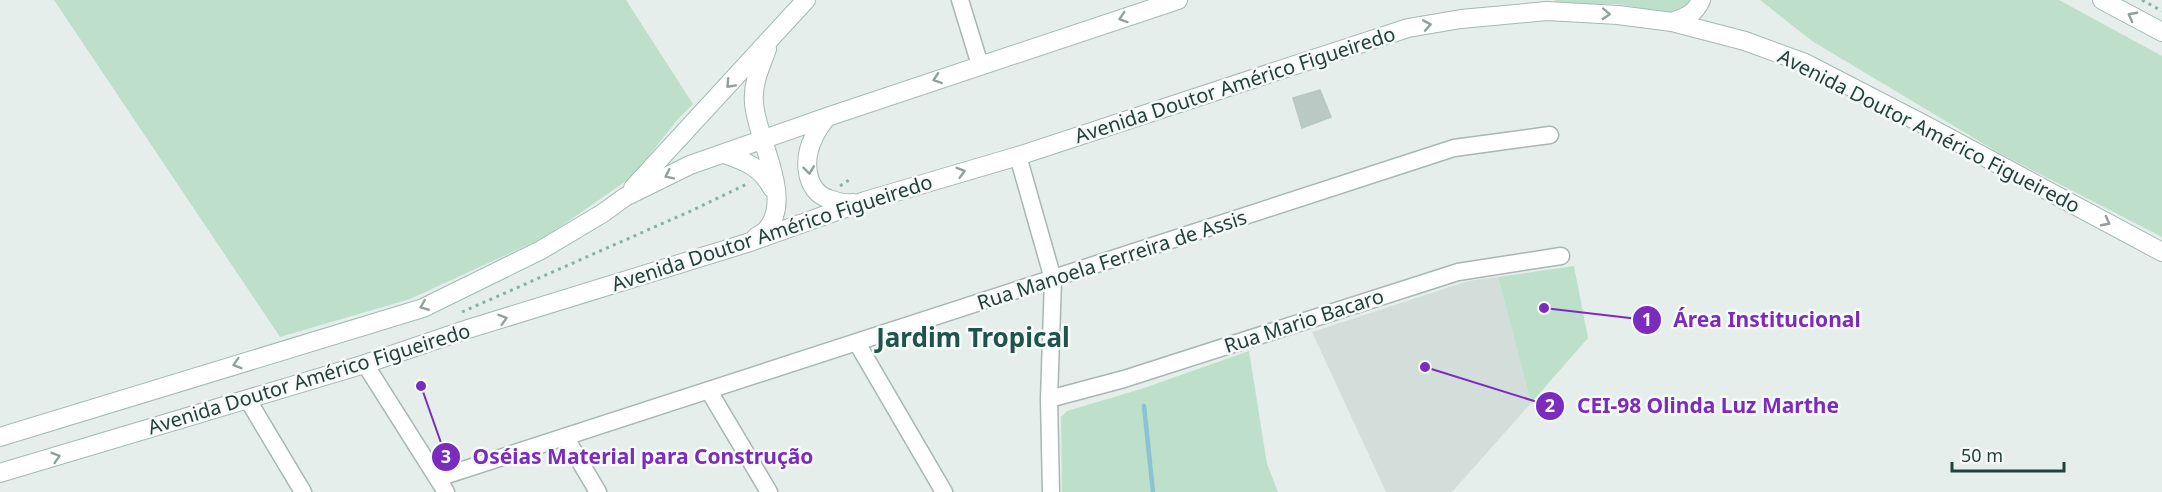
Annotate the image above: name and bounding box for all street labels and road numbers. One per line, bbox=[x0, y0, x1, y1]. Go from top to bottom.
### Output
street label: Avenida Doutor Américo Figueiredo bbox=[1071, 20, 1399, 149]
street label: Avenida Doutor Américo Figueiredo bbox=[1774, 42, 2085, 219]
street label: Avenida Doutor Américo Figueiredo bbox=[608, 168, 936, 297]
street label: Rua Manoela Ferreira de Assis bbox=[974, 203, 1250, 316]
street label: Rua Mario Bacaro bbox=[1221, 282, 1387, 359]
street label: Avenida Doutor Américo Figueiredo bbox=[144, 317, 473, 440]

